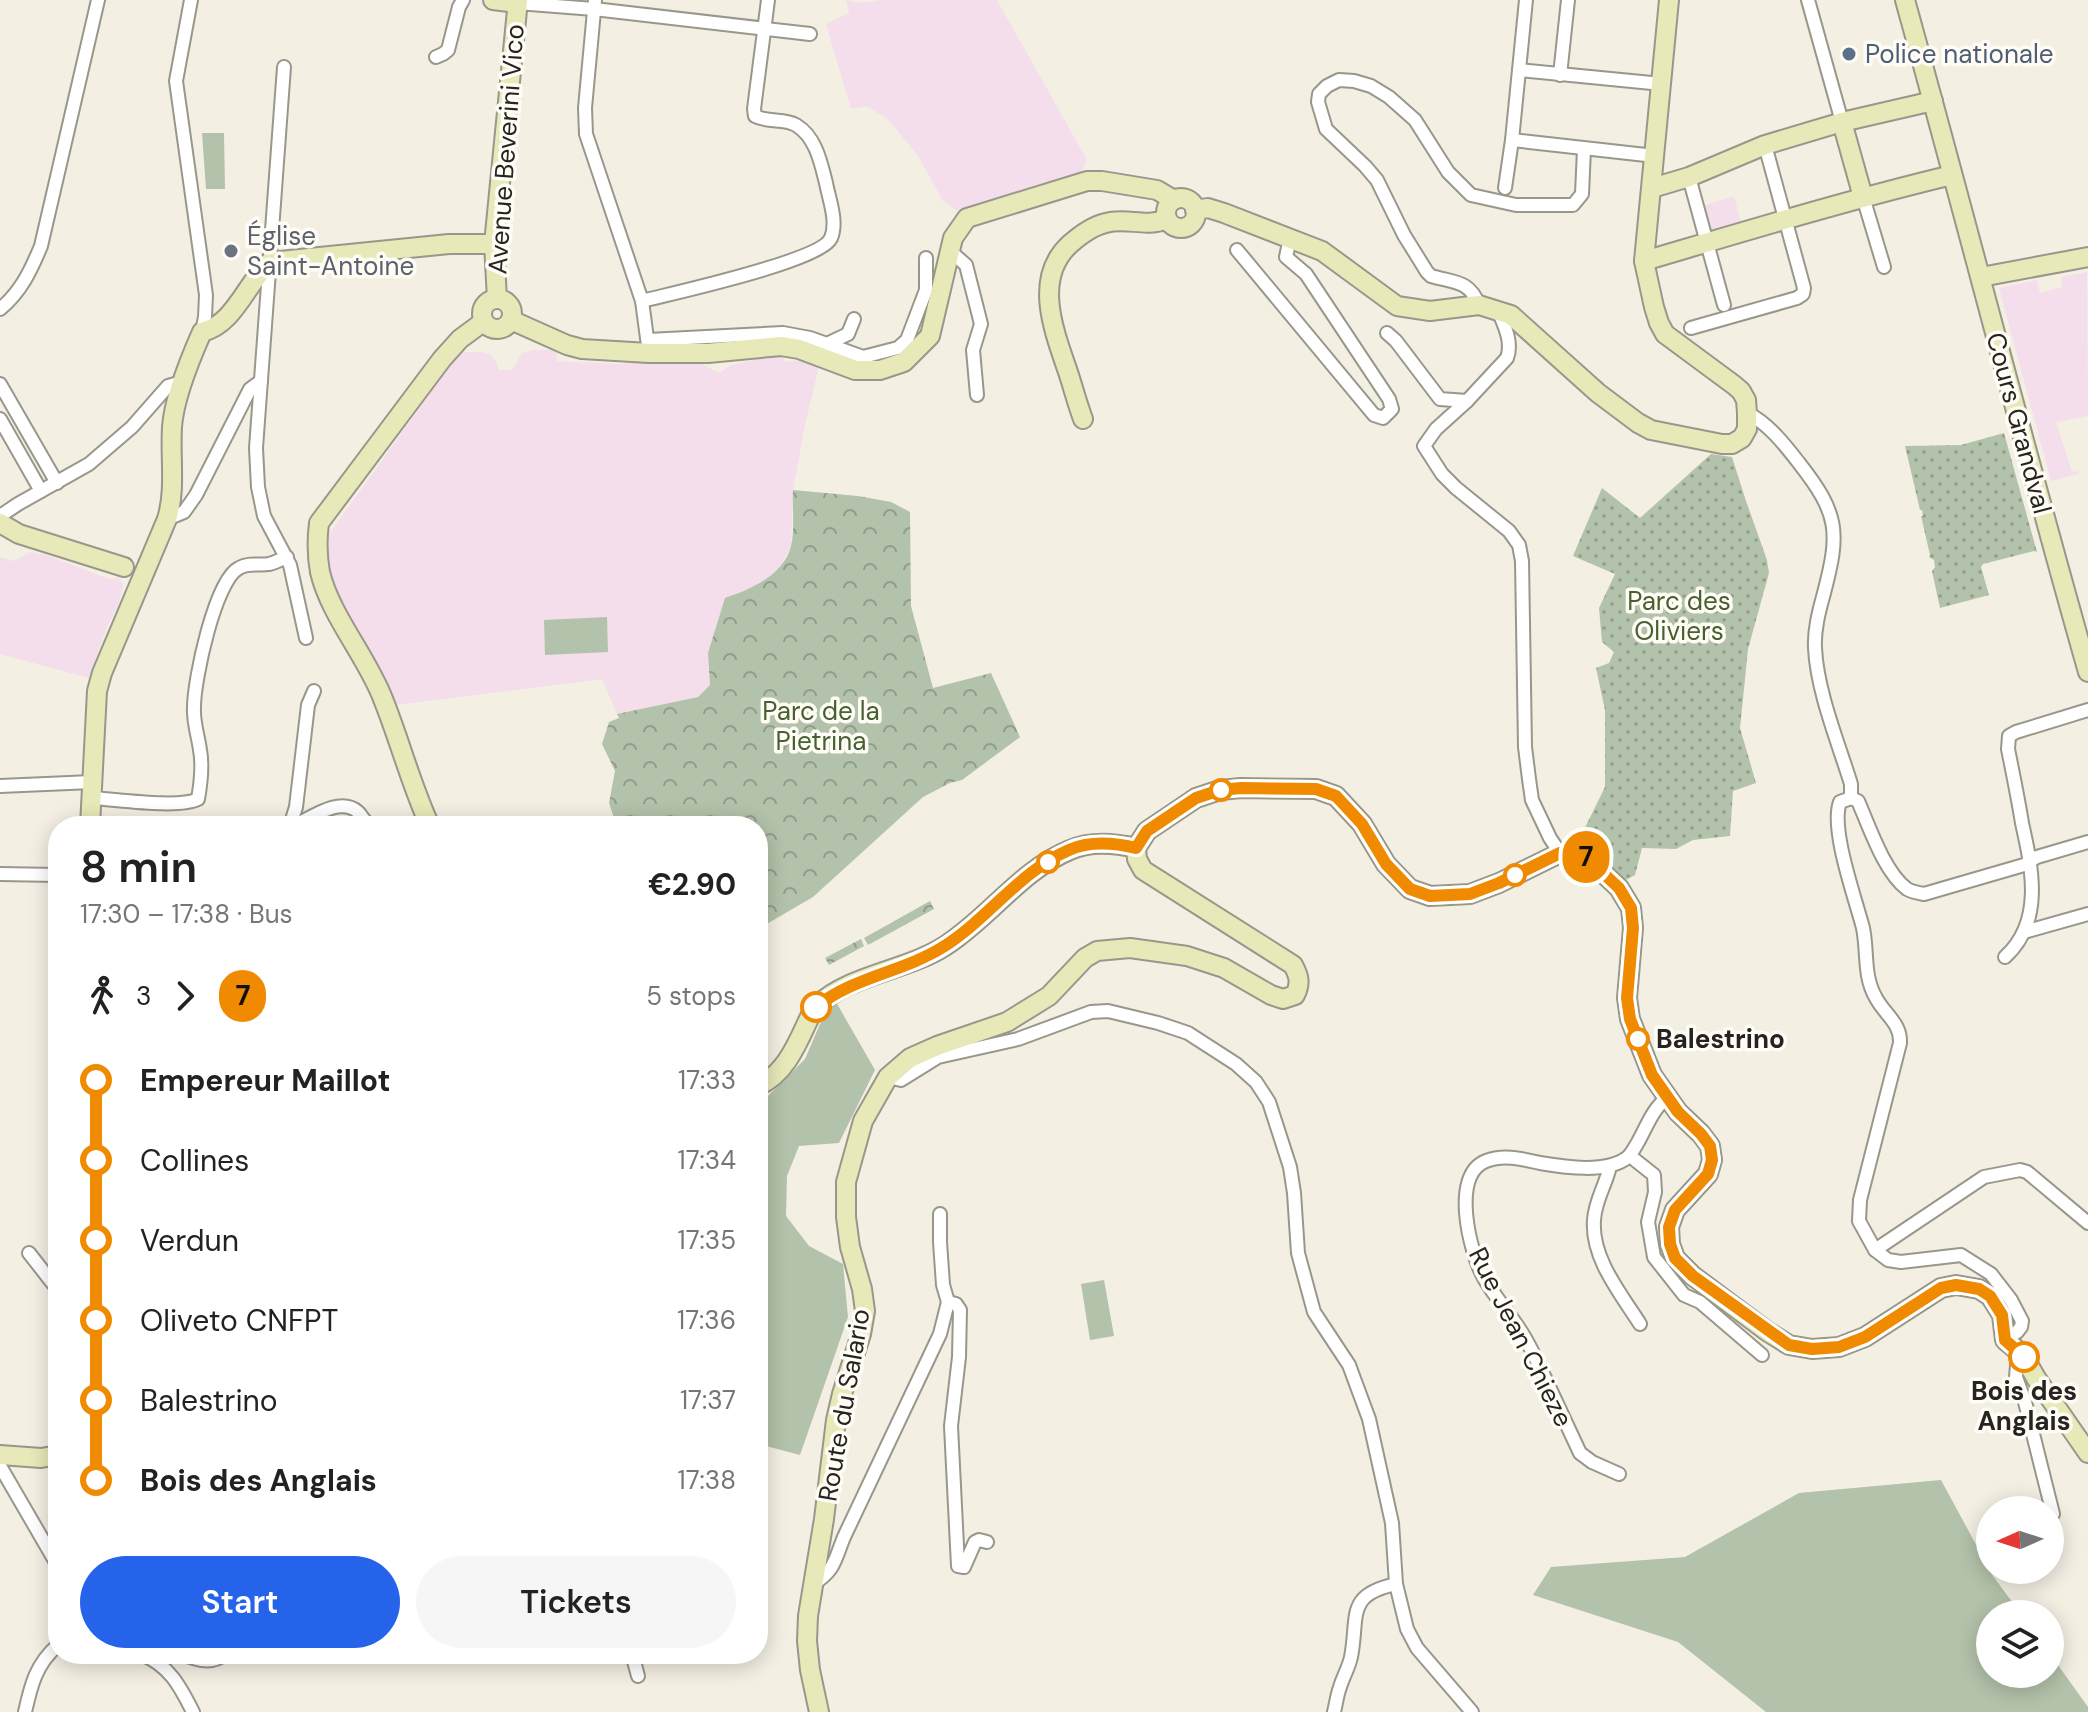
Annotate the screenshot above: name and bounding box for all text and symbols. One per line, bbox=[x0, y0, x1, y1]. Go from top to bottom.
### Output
street label: Avenue Beverini Vico bbox=[480, 23, 532, 275]
place label: Police nationale bbox=[1865, 37, 2054, 71]
marker: Police nationale bbox=[1840, 45, 1858, 63]
place label: Église Saint-Antoine bbox=[247, 219, 414, 283]
marker: Église Saint-Antoine bbox=[222, 242, 240, 260]
street label: Cours Grandval bbox=[1978, 329, 2060, 517]
park label: Parc des Oliviers bbox=[1627, 584, 1731, 648]
park label: Parc de la Pietrina bbox=[762, 694, 880, 758]
unlabelled marker bbox=[1210, 779, 1232, 801]
line badge: 7 bbox=[1560, 831, 1612, 883]
text: 8 min bbox=[80, 838, 197, 896]
text: 7 bbox=[1578, 838, 1594, 875]
unlabelled marker bbox=[1037, 851, 1059, 873]
unlabelled marker bbox=[1504, 864, 1526, 886]
text: €2.90 bbox=[648, 865, 736, 904]
text: 17:30 – 17:38 · Bus bbox=[80, 897, 293, 931]
icon: walk bbox=[80, 974, 124, 1018]
icon: forward bbox=[163, 974, 207, 1018]
text: 7 bbox=[235, 977, 250, 1014]
text: 3 bbox=[136, 979, 151, 1013]
text: 5 stops bbox=[646, 979, 736, 1013]
unlabelled marker bbox=[801, 992, 831, 1022]
place label: Balestrino bbox=[1656, 1022, 1785, 1056]
marker: Balestrino bbox=[1627, 1028, 1649, 1050]
text: Empereur Maillot bbox=[140, 1061, 390, 1100]
text: 17:33 bbox=[678, 1063, 736, 1097]
text: Collines bbox=[140, 1141, 249, 1180]
text: 17:34 bbox=[678, 1143, 736, 1177]
text: Verdun bbox=[140, 1221, 239, 1260]
text: 17:35 bbox=[678, 1223, 736, 1257]
street label: Rue Jean Chieze bbox=[1461, 1241, 1581, 1433]
text: Oliveto CNFPT bbox=[140, 1301, 338, 1340]
text: 17:36 bbox=[677, 1303, 736, 1337]
street label: Route du Salario bbox=[810, 1306, 878, 1504]
marker: Bois des Anglais bbox=[2009, 1342, 2039, 1372]
place label: Bois des Anglais bbox=[1971, 1374, 2077, 1438]
text: Balestrino bbox=[140, 1381, 278, 1420]
text: 17:37 bbox=[680, 1383, 736, 1417]
text: Bois des Anglais bbox=[140, 1461, 377, 1500]
text: 17:38 bbox=[678, 1463, 736, 1497]
north arrow bbox=[1976, 1496, 2064, 1584]
map controls bbox=[1976, 1496, 2064, 1688]
button: Start bbox=[80, 1556, 400, 1648]
button: Tickets bbox=[416, 1556, 736, 1648]
button: layers bbox=[1976, 1600, 2064, 1688]

